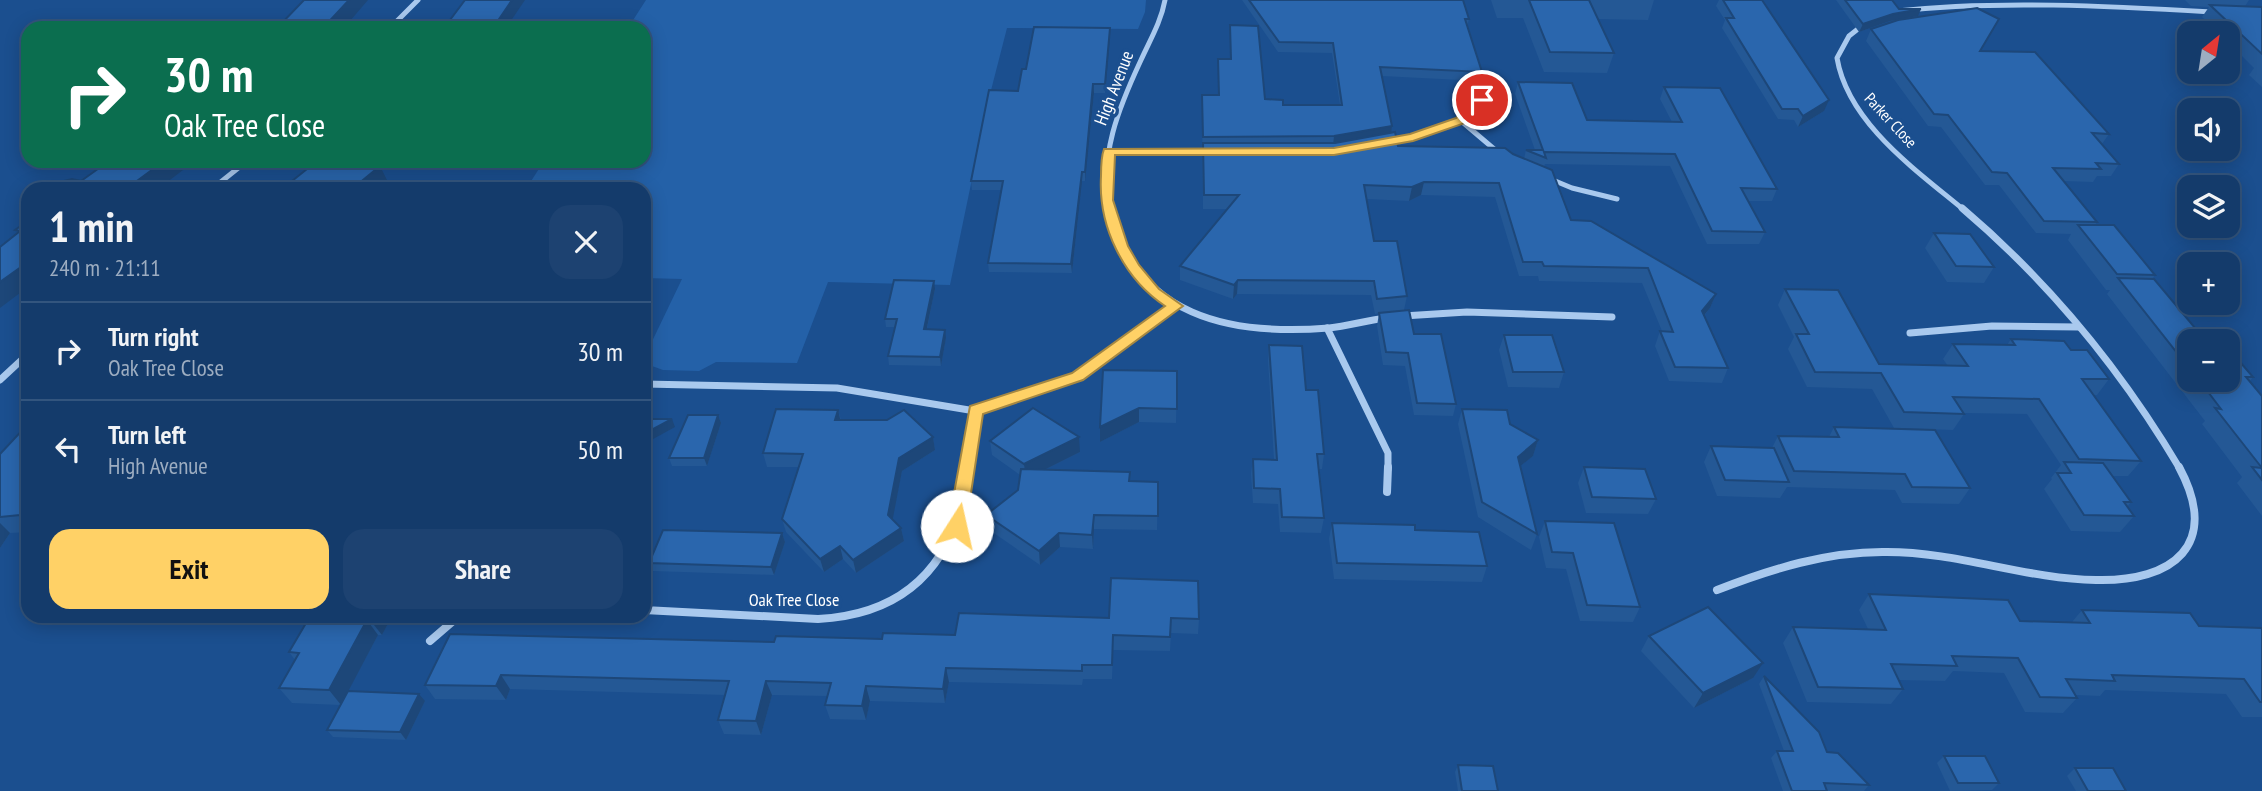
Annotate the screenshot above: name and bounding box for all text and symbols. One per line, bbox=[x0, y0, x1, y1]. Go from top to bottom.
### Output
north arrow bbox=[2177, 21, 2240, 84]
map controls bbox=[2177, 21, 2240, 392]
text: 30 m bbox=[164, 42, 253, 106]
street label: High Avenue bbox=[1089, 47, 1138, 128]
icon: right bbox=[49, 49, 140, 140]
pin bbox=[1452, 70, 1512, 130]
icon: arrive bbox=[1463, 81, 1501, 119]
street label: Parker Close bbox=[1861, 88, 1921, 152]
button: sound bbox=[2177, 98, 2240, 161]
text: Oak Tree Close bbox=[164, 104, 325, 146]
button: layers bbox=[2177, 175, 2240, 238]
text: 1 min bbox=[49, 199, 134, 254]
button: close bbox=[549, 205, 623, 279]
button: + bbox=[2177, 252, 2240, 315]
text: 240 m · 21:11 bbox=[49, 253, 161, 282]
text: Turn right bbox=[108, 320, 199, 353]
button: − bbox=[2177, 329, 2240, 392]
icon: right bbox=[49, 332, 87, 370]
text: 30 m bbox=[577, 335, 623, 368]
text: Oak Tree Close bbox=[108, 353, 224, 382]
text: Turn left bbox=[108, 418, 186, 451]
icon: left bbox=[49, 430, 87, 468]
text: 50 m bbox=[577, 433, 623, 466]
text: High Avenue bbox=[108, 451, 208, 480]
position arrow bbox=[920, 489, 994, 563]
button: Exit bbox=[49, 529, 329, 609]
button: Share bbox=[343, 529, 623, 609]
street label: Oak Tree Close bbox=[749, 588, 839, 611]

